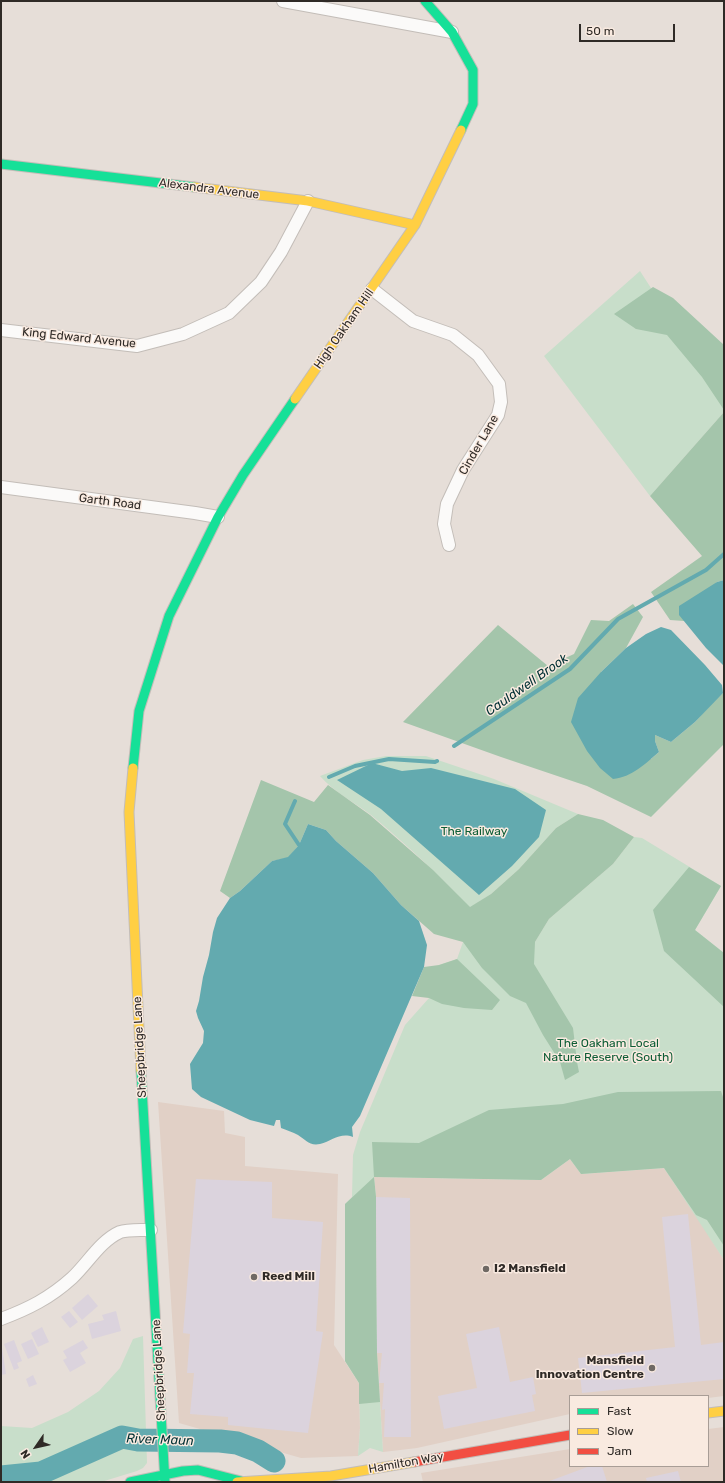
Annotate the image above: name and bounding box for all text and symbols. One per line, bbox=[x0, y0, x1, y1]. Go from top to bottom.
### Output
scale bar bbox=[581, 16, 677, 42]
text: 50 m bbox=[586, 24, 614, 38]
street label: Alexandra Avenue bbox=[158, 176, 260, 202]
street label: High Oakham Hill bbox=[311, 286, 377, 372]
street label: King Edward Avenue bbox=[21, 325, 137, 351]
street label: Cinder Lane bbox=[456, 412, 502, 478]
street label: Garth Road bbox=[78, 491, 142, 513]
water label: Cauldwell Brook bbox=[483, 651, 571, 719]
park label: The Railway bbox=[441, 825, 507, 839]
street label: Sheepbridge Lane bbox=[130, 996, 150, 1098]
park label: The Oakham Local Nature Reserve (South) bbox=[543, 1037, 673, 1065]
place label: I2 Mansfield bbox=[494, 1262, 566, 1276]
marker: I2 Mansfield bbox=[481, 1264, 491, 1274]
place label: Reed Mill bbox=[262, 1270, 315, 1284]
marker: Reed Mill bbox=[249, 1272, 259, 1282]
street label: Sheepbridge Lane bbox=[149, 1319, 169, 1421]
place label: Mansfield Innovation Centre bbox=[536, 1354, 644, 1382]
marker: Mansfield Innovation Centre bbox=[647, 1363, 657, 1373]
legend bbox=[569, 1395, 709, 1467]
text: Fast bbox=[607, 1404, 631, 1418]
text: Slow bbox=[607, 1424, 634, 1438]
north arrow bbox=[16, 1427, 56, 1467]
water label: River Maun bbox=[126, 1431, 194, 1449]
text: Jam bbox=[607, 1444, 632, 1458]
text: N bbox=[18, 1447, 33, 1461]
street label: Hamilton Way bbox=[367, 1449, 445, 1477]

